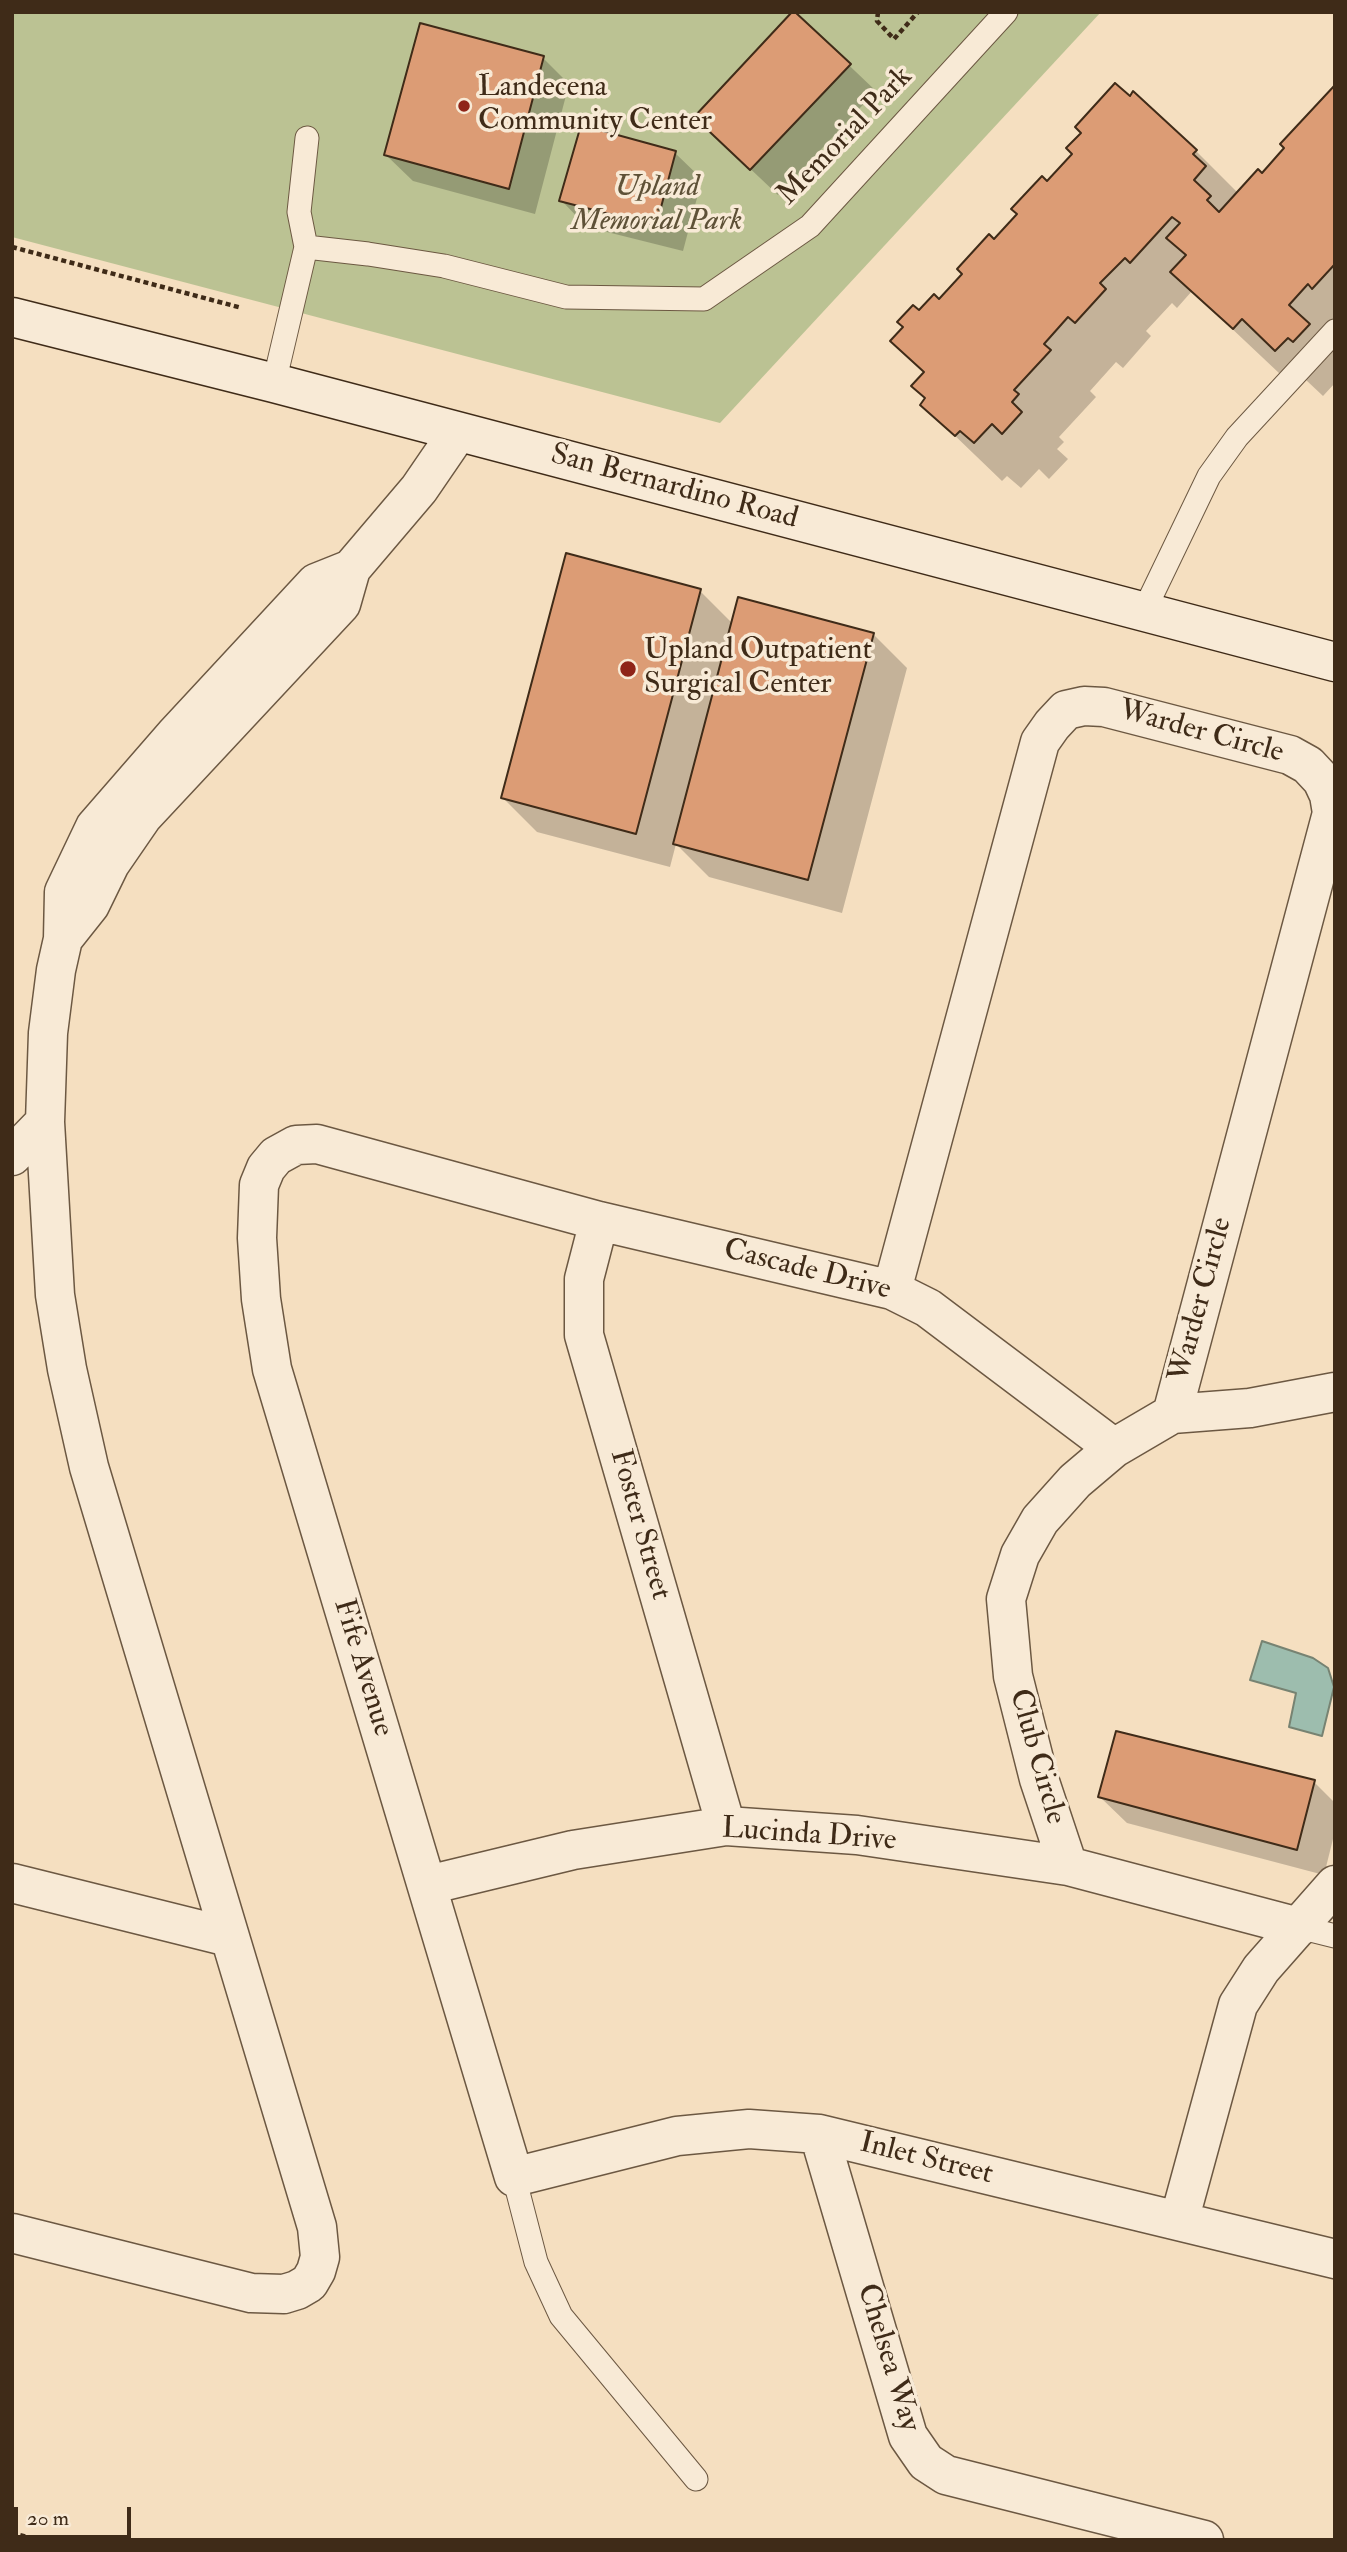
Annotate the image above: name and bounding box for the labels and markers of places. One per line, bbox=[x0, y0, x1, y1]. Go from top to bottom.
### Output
place label: Landecena Community Center bbox=[478, 71, 712, 141]
marker: Landecena Community Center bbox=[456, 98, 472, 114]
place label: Upland Outpatient Surgical Center bbox=[644, 634, 872, 704]
marker: Upland Outpatient Surgical Center bbox=[618, 659, 638, 679]

